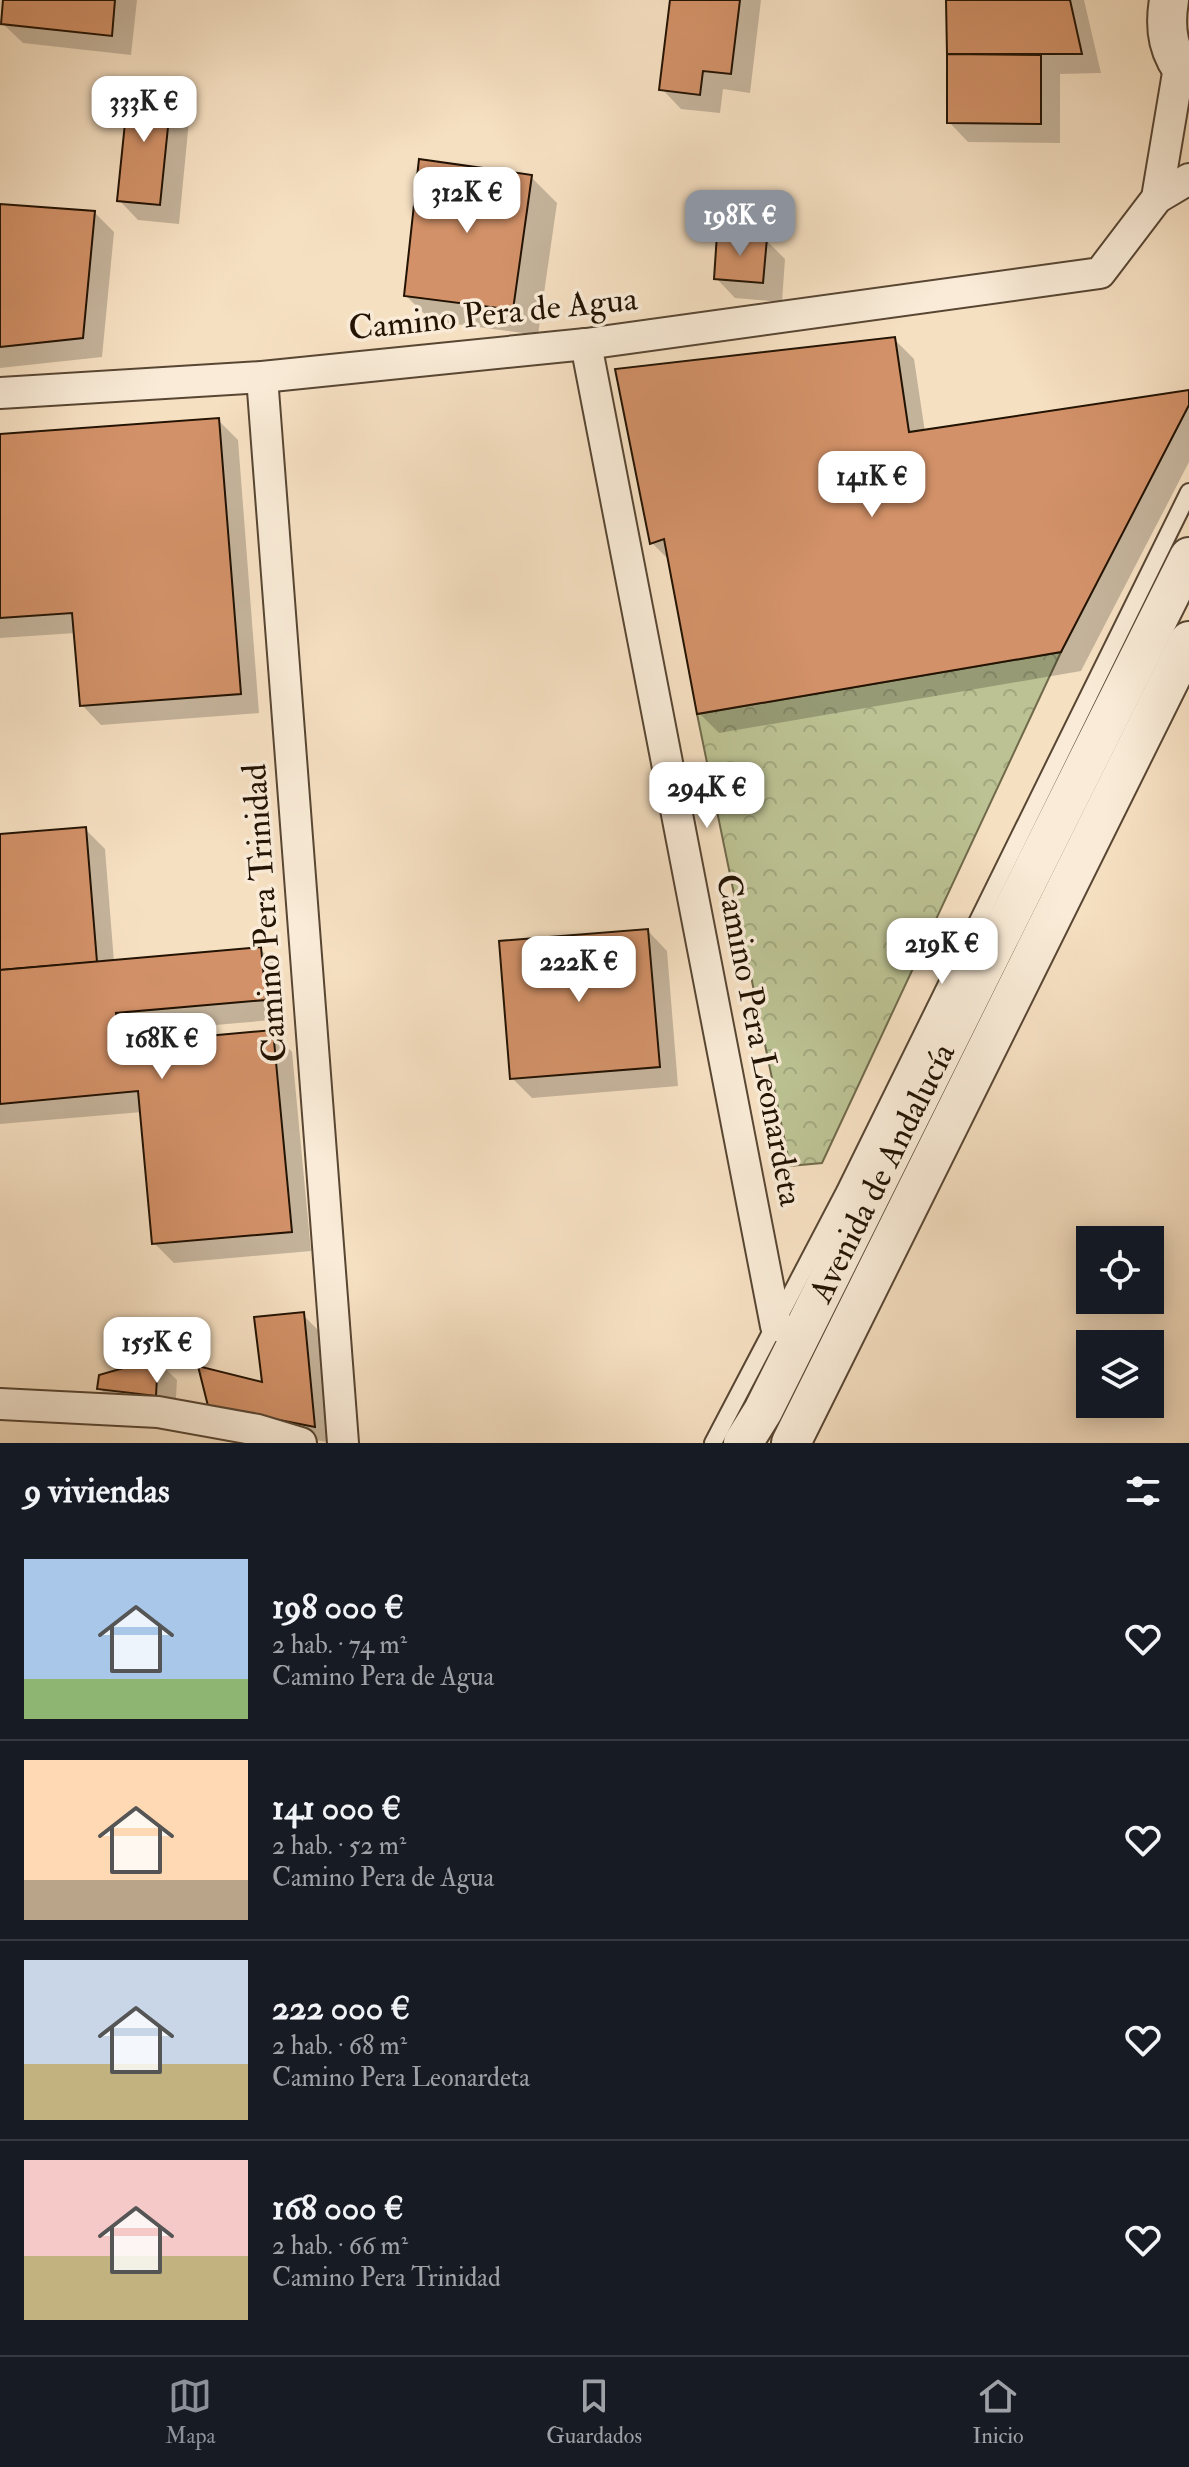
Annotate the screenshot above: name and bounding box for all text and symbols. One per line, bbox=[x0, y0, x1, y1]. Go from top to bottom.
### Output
pin: 333K € bbox=[79, 76, 209, 144]
text: 333K € bbox=[110, 86, 178, 118]
pin: 312K € bbox=[402, 167, 532, 235]
text: 312K € bbox=[431, 177, 503, 209]
pin: 198K € bbox=[675, 190, 805, 258]
text: 198K € bbox=[703, 200, 777, 232]
street label: Camino Pera de Agua bbox=[346, 277, 641, 351]
pin: 141K € bbox=[807, 451, 937, 519]
text: 141K € bbox=[836, 461, 908, 493]
street label: Camino Pera Trinidad bbox=[233, 762, 297, 1064]
pin: 294K € bbox=[642, 762, 772, 830]
text: 294K € bbox=[667, 772, 747, 804]
street label: Camino Pera Leonardeta bbox=[706, 870, 812, 1211]
pin: 219K € bbox=[877, 918, 1007, 986]
text: 219K € bbox=[905, 928, 979, 960]
pin: 222K € bbox=[514, 936, 644, 1004]
text: 222K € bbox=[540, 946, 618, 978]
pin: 168K € bbox=[97, 1013, 227, 1081]
text: 168K € bbox=[125, 1023, 199, 1055]
street label: Avenida de Andalucía bbox=[799, 1035, 965, 1311]
map controls bbox=[1076, 1226, 1164, 1418]
button: locate bbox=[1076, 1226, 1164, 1314]
pin: 155K € bbox=[92, 1317, 222, 1385]
text: 155K € bbox=[122, 1327, 192, 1359]
button: layers bbox=[1076, 1330, 1164, 1418]
icon: filters bbox=[1121, 1469, 1165, 1513]
text: 9 viviendas bbox=[24, 1470, 170, 1513]
text: 198 000 € bbox=[272, 1586, 404, 1629]
icon: home bbox=[88, 1591, 184, 1687]
icon: heart bbox=[1121, 1617, 1165, 1661]
text: 2 hab. · 74 m² bbox=[272, 1629, 407, 1661]
text: Camino Pera de Agua bbox=[272, 1661, 494, 1693]
text: 141 000 € bbox=[272, 1787, 401, 1830]
icon: home bbox=[88, 1792, 184, 1888]
icon: heart bbox=[1121, 1818, 1165, 1862]
text: 2 hab. · 52 m² bbox=[272, 1830, 406, 1862]
text: Camino Pera de Agua bbox=[272, 1862, 494, 1894]
text: 222 000 € bbox=[272, 1987, 410, 2030]
icon: home bbox=[88, 1992, 184, 2088]
icon: heart bbox=[1121, 2018, 1165, 2062]
text: 2 hab. · 68 m² bbox=[272, 2030, 407, 2062]
text: Camino Pera Leonardeta bbox=[272, 2062, 530, 2094]
text: 168 000 € bbox=[272, 2187, 404, 2230]
icon: home bbox=[88, 2192, 184, 2288]
icon: heart bbox=[1121, 2218, 1165, 2262]
text: 2 hab. · 66 m² bbox=[272, 2230, 408, 2262]
text: Camino Pera Trinidad bbox=[272, 2262, 501, 2294]
tab: Mapa bbox=[165, 2374, 216, 2450]
tab: Guardados bbox=[546, 2374, 642, 2450]
tab: Inicio bbox=[973, 2374, 1024, 2450]

